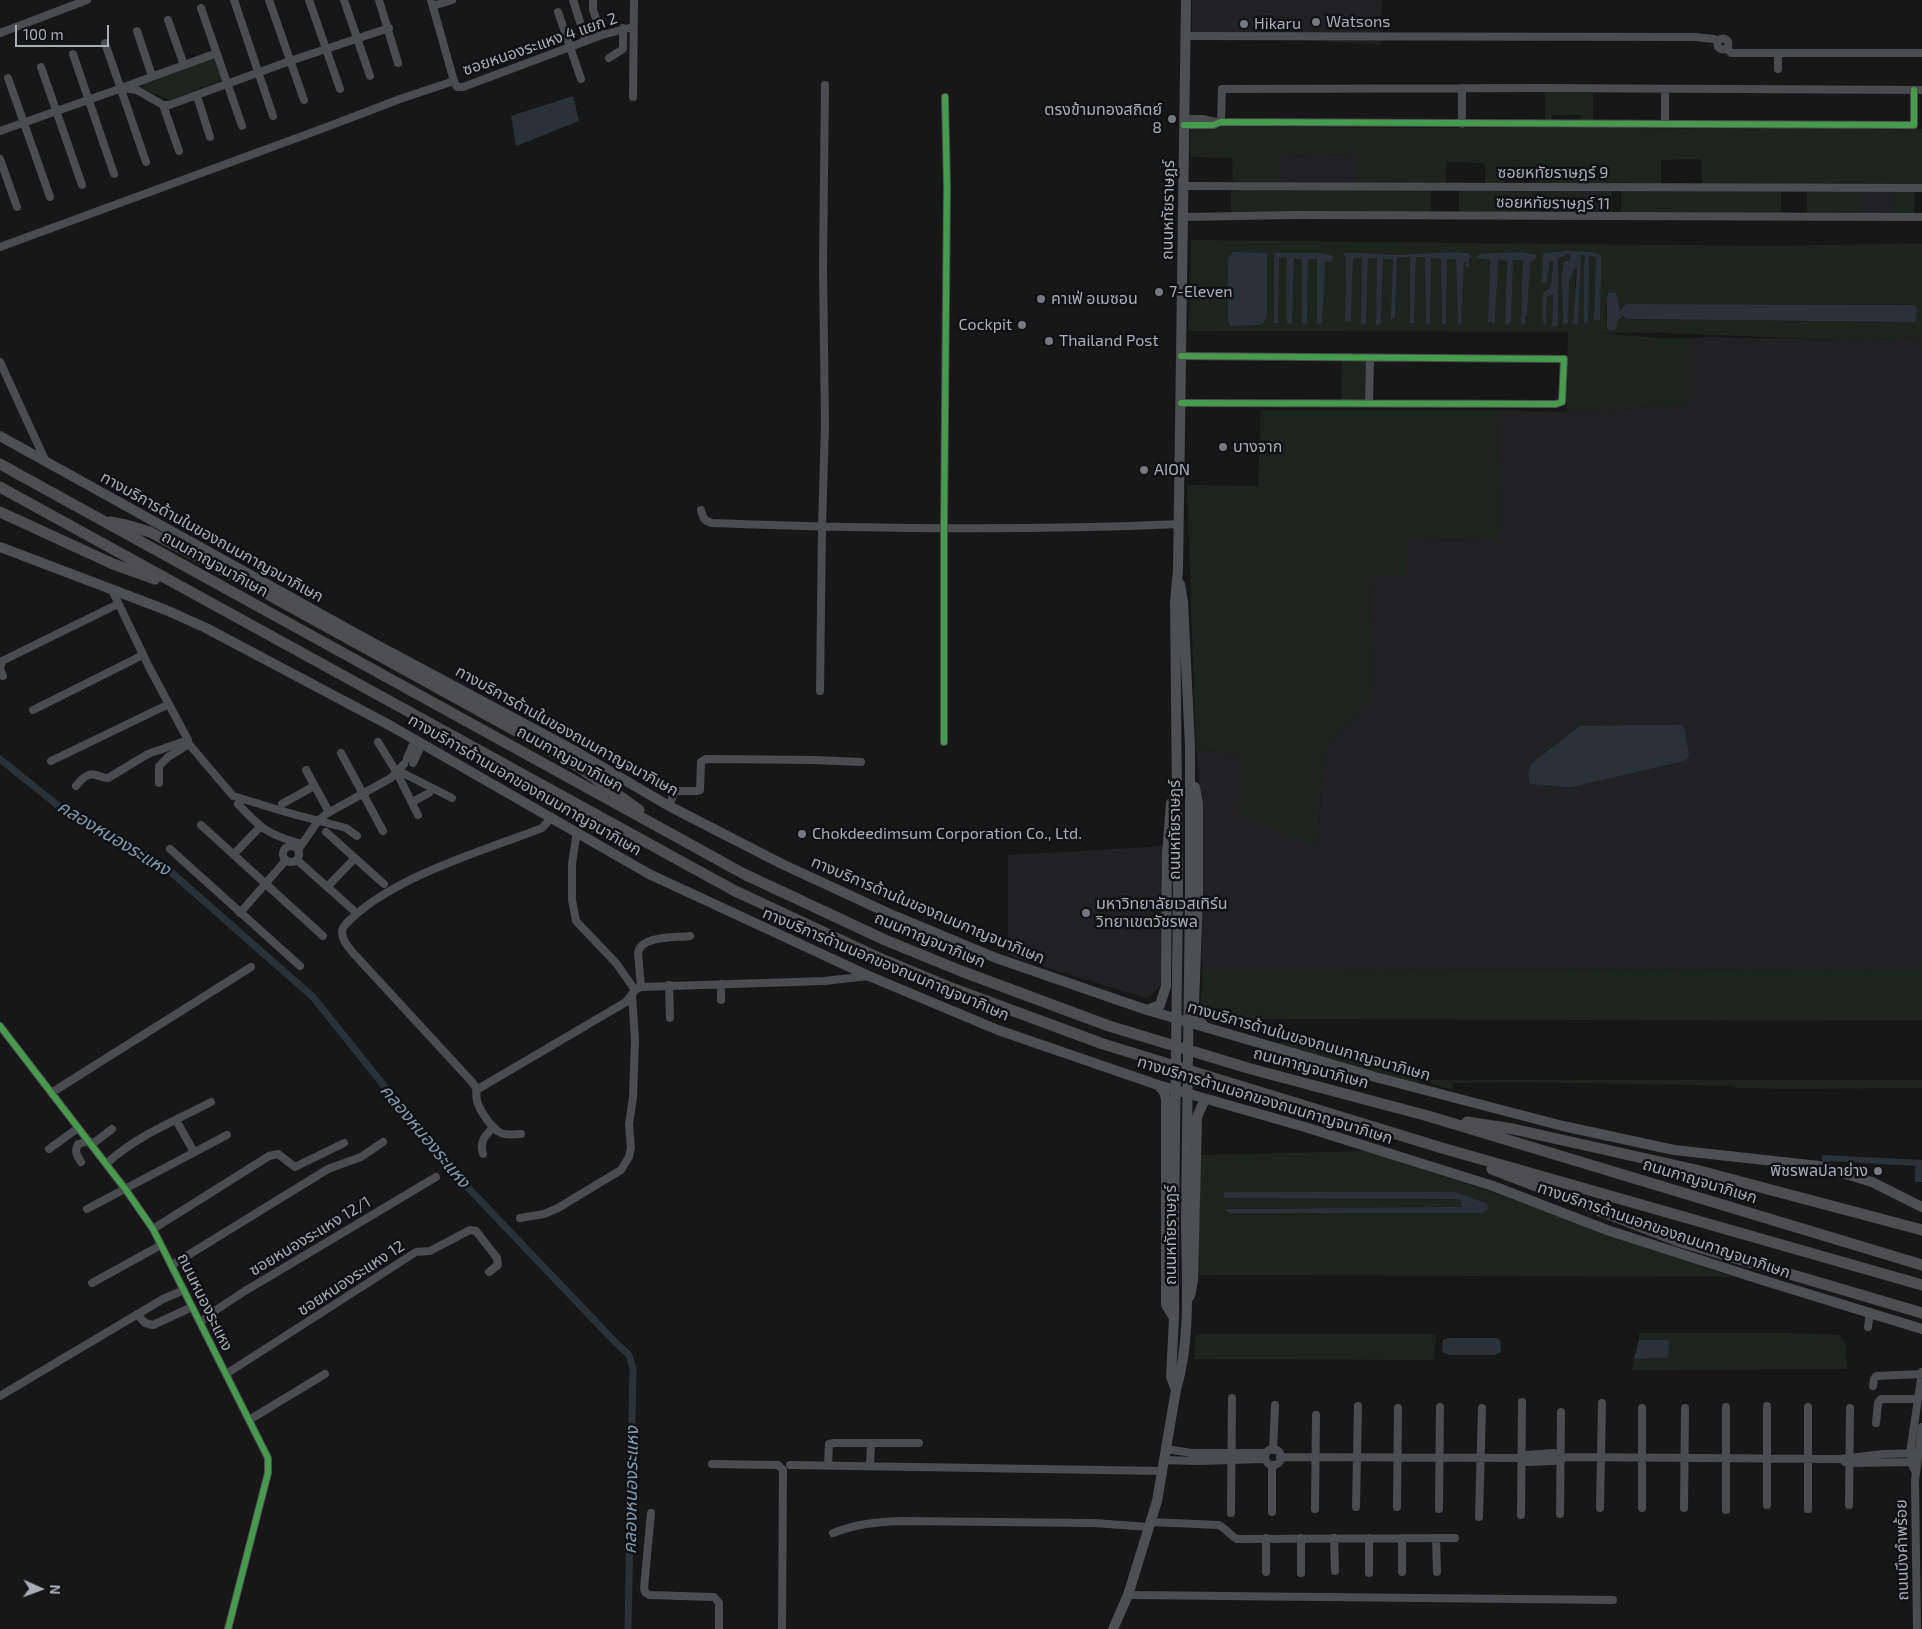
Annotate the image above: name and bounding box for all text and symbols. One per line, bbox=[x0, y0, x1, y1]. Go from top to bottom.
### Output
street label: ซอยหนองระแหง 4 แยก 2 bbox=[460, 9, 620, 79]
place label: Watsons bbox=[1326, 12, 1390, 32]
place label: Hikaru bbox=[1254, 14, 1301, 34]
scale bar bbox=[18, 15, 111, 47]
marker: Watsons bbox=[1310, 16, 1322, 28]
marker: Hikaru bbox=[1238, 18, 1250, 30]
text: 100 m bbox=[23, 25, 64, 43]
place label: ตรงข้ามทองสถิตย์ 8 bbox=[1044, 100, 1162, 138]
marker: ตรงข้ามทองสถิตย์ 8 bbox=[1166, 113, 1178, 125]
street label: ถนนหทัยราษฎร์ bbox=[1158, 160, 1178, 260]
street label: ซอยหทัยราษฎร์ 9 bbox=[1498, 163, 1608, 183]
street label: ซอยหทัยราษฎร์ 11 bbox=[1496, 192, 1610, 214]
place label: 7-Eleven bbox=[1169, 282, 1233, 302]
marker: 7-Eleven bbox=[1153, 286, 1165, 298]
place label: คาเฟ่ อเมซอน bbox=[1051, 289, 1138, 309]
marker: คาเฟ่ อเมซอน bbox=[1035, 293, 1047, 305]
place label: Cockpit bbox=[958, 315, 1012, 335]
marker: Cockpit bbox=[1016, 319, 1028, 331]
place label: Thailand Post bbox=[1059, 331, 1159, 351]
marker: Thailand Post bbox=[1043, 335, 1055, 347]
place label: บางจาก bbox=[1233, 437, 1282, 457]
marker: บางจาก bbox=[1217, 441, 1229, 453]
place label: AION bbox=[1154, 460, 1190, 480]
marker: AION bbox=[1138, 464, 1150, 476]
street label: ทางบริการด้านในของถนนกาญจนาภิเษก bbox=[97, 468, 327, 606]
street label: ถนนกาญจนาภิเษก bbox=[158, 527, 272, 601]
street label: ทางบริการด้านในของถนนกาญจนาภิเษก bbox=[452, 662, 682, 800]
street label: ทางบริการด้านนอกของถนนกาญจนาภิเษก bbox=[405, 710, 645, 860]
street label: ถนนกาญจนาภิเษก bbox=[513, 722, 627, 796]
street label: ถนนหทัยราษฎร์ bbox=[1165, 780, 1185, 880]
water label: คลองหนองระแหง bbox=[53, 796, 175, 880]
place label: Chokdeedimsum Corporation Co., Ltd. bbox=[812, 824, 1082, 844]
marker: Chokdeedimsum Corporation Co., Ltd. bbox=[796, 828, 808, 840]
street label: ทางบริการด้านในของถนนกาญจนาภิเษก bbox=[808, 852, 1048, 968]
place label: มหาวิทยาลัยเวสเทิร์น วิทยาเขตวัชรพล bbox=[1096, 894, 1228, 932]
street label: ทางบริการด้านนอกของถนนกาญจนาภิเษก bbox=[760, 903, 1012, 1025]
marker: มหาวิทยาลัยเวสเทิร์น วิทยาเขตวัชรพล bbox=[1080, 907, 1092, 919]
street label: ถนนกาญจนาภิเษก bbox=[872, 908, 988, 972]
street label: ทางบริการด้านในของถนนกาญจนาภิเษก bbox=[1185, 997, 1433, 1085]
street label: ถนนกาญจนาภิเษก bbox=[1251, 1043, 1371, 1093]
street label: ทางบริการด้านนอกของถนนกาญจนาภิเษก bbox=[1135, 1052, 1395, 1148]
water label: คลองหนองระแหง bbox=[376, 1080, 474, 1192]
street label: ถนนกาญจนาภิเษก bbox=[1640, 1154, 1760, 1208]
place label: พิชรพลปลาย่าง bbox=[1770, 1161, 1868, 1181]
marker: พิชรพลปลาย่าง bbox=[1872, 1165, 1884, 1177]
street label: ทางบริการด้านนอกของถนนกาญจนาภิเษก bbox=[1535, 1178, 1793, 1282]
street label: ถนนหทัยราษฎร์ bbox=[1161, 1185, 1181, 1285]
street label: ซอยหนองระแหง 12/1 bbox=[246, 1192, 374, 1280]
street label: ซอยหนองระแหง 12 bbox=[294, 1236, 408, 1320]
street label: ถนนหนองระแหง bbox=[173, 1250, 237, 1354]
water label: คลองหนองระแหง bbox=[619, 1426, 643, 1554]
street label: ถนนบึงคำพร้อย bbox=[1892, 1499, 1912, 1601]
north arrow bbox=[15, 1564, 65, 1614]
text: N bbox=[47, 1584, 64, 1595]

